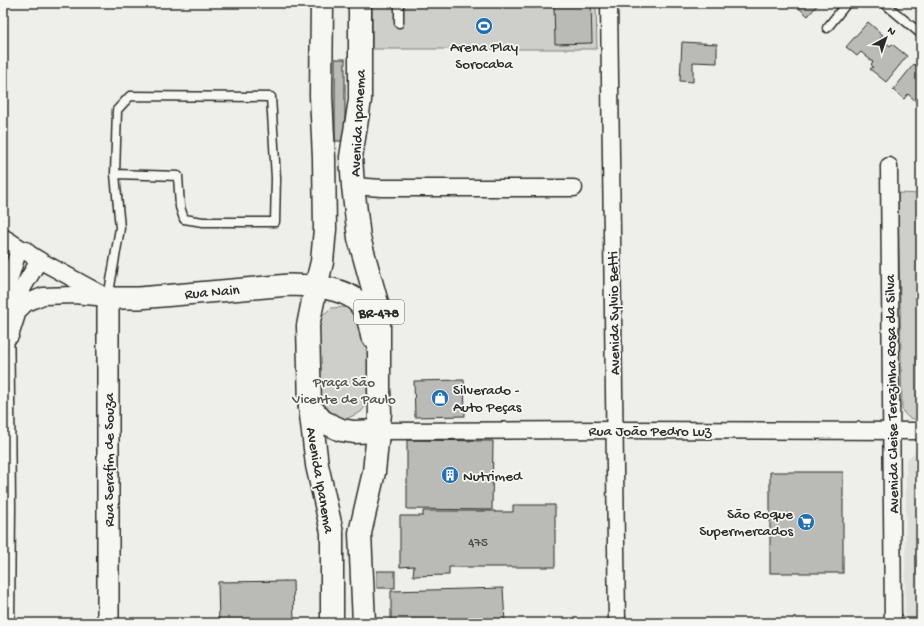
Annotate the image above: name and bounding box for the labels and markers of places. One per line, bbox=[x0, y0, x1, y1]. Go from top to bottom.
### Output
sports icon: Arena Play Sorocaba bbox=[474, 16, 494, 36]
place label: Arena Play Sorocaba bbox=[450, 39, 519, 74]
place label: Silverado - Auto Peças bbox=[453, 382, 522, 417]
shop icon: Silverado - Auto Peças bbox=[430, 388, 450, 408]
building icon: Nutrimed bbox=[440, 465, 460, 485]
place label: Nutrimed bbox=[463, 468, 523, 486]
place label: São Roque Supermercados bbox=[699, 506, 793, 541]
supermarket icon: São Roque Supermercados bbox=[796, 512, 816, 532]

